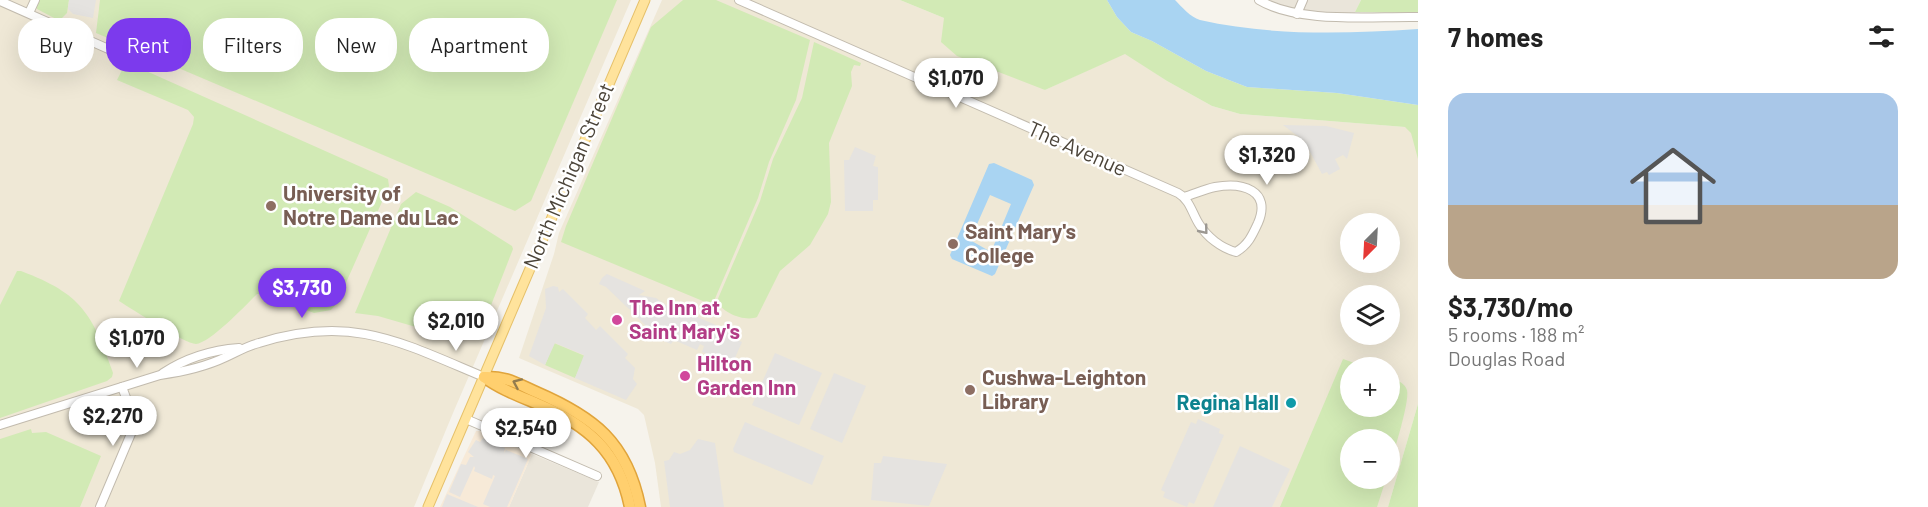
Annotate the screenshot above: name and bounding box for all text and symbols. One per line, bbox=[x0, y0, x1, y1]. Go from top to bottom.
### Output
chip: Buy bbox=[18, 18, 94, 72]
chip: Rent bbox=[106, 18, 191, 72]
chip: Filters bbox=[203, 18, 303, 72]
chip: New bbox=[315, 18, 397, 72]
chip: Apartment bbox=[409, 18, 549, 72]
icon: filters bbox=[1865, 20, 1898, 53]
text: 7 homes bbox=[1448, 21, 1543, 52]
pin: $1,070 bbox=[907, 58, 1005, 109]
text: $1,070 bbox=[928, 65, 984, 89]
street label: North Michigan Street bbox=[517, 79, 618, 272]
street label: The Avenue bbox=[1024, 115, 1131, 180]
icon: home bbox=[1619, 132, 1727, 240]
pin: $1,320 bbox=[1218, 135, 1316, 186]
text: $1,320 bbox=[1238, 142, 1296, 166]
place label: University of Notre Dame du Lac bbox=[283, 180, 459, 229]
marker: University of Notre Dame du Lac bbox=[264, 199, 278, 213]
north arrow bbox=[1340, 213, 1400, 273]
map controls bbox=[1340, 213, 1400, 489]
place label: Saint Mary's College bbox=[965, 218, 1076, 267]
one-way arrow bbox=[1197, 223, 1208, 234]
marker: Saint Mary's College bbox=[946, 237, 960, 251]
pin: $3,730 bbox=[253, 268, 351, 319]
text: $3,730 bbox=[272, 275, 332, 299]
button: layers bbox=[1340, 285, 1400, 345]
text: $3,730/mo bbox=[1448, 291, 1573, 322]
place label: The Inn at Saint Mary's bbox=[629, 294, 740, 343]
pin: $2,010 bbox=[407, 301, 505, 352]
text: $2,010 bbox=[427, 308, 485, 332]
marker: The Inn at Saint Mary's bbox=[610, 313, 624, 327]
pin: $1,070 bbox=[88, 318, 186, 369]
text: 5 rooms · 188 m² bbox=[1448, 322, 1585, 346]
text: $1,070 bbox=[109, 325, 165, 349]
text: Douglas Road bbox=[1448, 346, 1565, 370]
place label: Hilton Garden Inn bbox=[697, 350, 796, 399]
button: + bbox=[1340, 357, 1400, 417]
place label: Cushwa-Leighton Library bbox=[982, 364, 1146, 413]
marker: Hilton Garden Inn bbox=[678, 369, 692, 383]
one-way arrow bbox=[512, 379, 523, 391]
marker: Cushwa-Leighton Library bbox=[963, 383, 977, 397]
place label: Regina Hall bbox=[1176, 389, 1279, 414]
pin: $2,270 bbox=[64, 396, 162, 447]
marker: Regina Hall bbox=[1284, 396, 1298, 410]
text: $2,270 bbox=[83, 403, 143, 427]
pin: $2,540 bbox=[477, 408, 575, 459]
text: $2,540 bbox=[495, 415, 557, 439]
button: − bbox=[1340, 429, 1400, 489]

